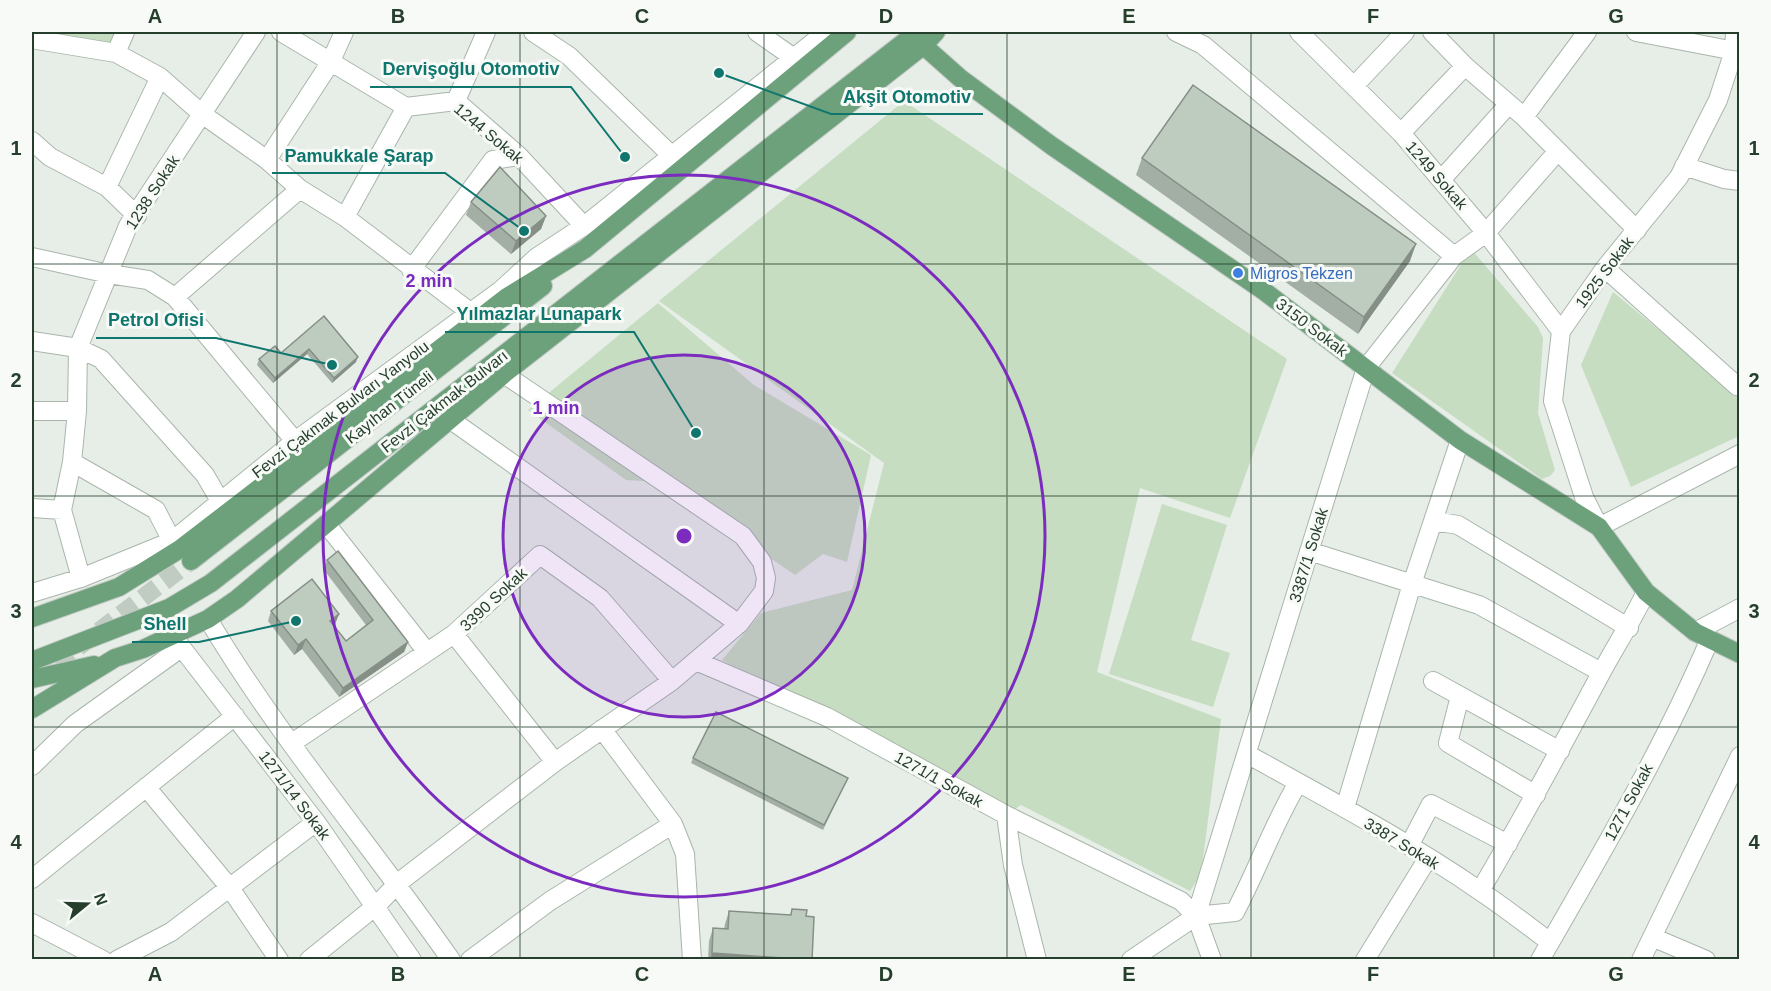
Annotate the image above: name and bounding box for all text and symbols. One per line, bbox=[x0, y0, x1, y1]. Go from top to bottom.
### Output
text: A bbox=[148, 5, 162, 27]
text: B bbox=[391, 5, 405, 27]
text: C bbox=[635, 5, 649, 27]
text: D bbox=[879, 5, 893, 27]
text: E bbox=[1122, 5, 1136, 27]
text: F bbox=[1367, 5, 1379, 27]
text: G bbox=[1608, 5, 1624, 27]
callout: Dervişoğlu Otomotiv bbox=[370, 51, 571, 87]
text: Dervişoğlu Otomotiv bbox=[382, 59, 560, 79]
callout: Akşit Otomotiv bbox=[831, 78, 983, 114]
text: Akşit Otomotiv bbox=[843, 87, 971, 107]
street label: 1244 Sokak bbox=[451, 100, 527, 168]
text: 1 bbox=[10, 137, 22, 159]
callout: Pamukkale Şarap bbox=[272, 137, 445, 173]
text: 1 bbox=[1748, 137, 1760, 159]
street label: 1249 Sokak bbox=[1402, 138, 1471, 214]
text: Pamukkale Şarap bbox=[284, 146, 434, 166]
street label: 1238 Sokak bbox=[122, 151, 183, 232]
street label: 1925 Sokak bbox=[1572, 233, 1637, 311]
place label: Migros Tekzen bbox=[1250, 265, 1353, 282]
marker: Migros Tekzen bbox=[1231, 266, 1245, 280]
text: 2 min bbox=[405, 271, 453, 291]
street label: 3150 Sokak bbox=[1273, 295, 1351, 360]
callout: Yılmazlar Lunapark bbox=[445, 296, 634, 332]
callout: Petrol Ofisi bbox=[96, 302, 216, 338]
text: Yılmazlar Lunapark bbox=[456, 304, 623, 324]
text: Petrol Ofisi bbox=[108, 310, 204, 330]
street label: Fevzi Çakmak Bulvarı Yanyolu bbox=[249, 337, 432, 481]
street label: Fevzi Çakmak Bulvarı bbox=[378, 347, 511, 456]
street label: Kayıhan Tüneli bbox=[342, 368, 436, 447]
text: 2 bbox=[10, 369, 22, 391]
text: 2 bbox=[1748, 369, 1760, 391]
text: 1 min bbox=[532, 398, 580, 418]
street label: 3387/1 Sokak bbox=[1286, 505, 1331, 604]
centre of rings bbox=[674, 526, 694, 546]
street label: 3390 Sokak bbox=[457, 564, 531, 634]
text: 3 bbox=[10, 600, 22, 622]
text: 3 bbox=[1748, 600, 1760, 622]
callout: Shell bbox=[132, 606, 199, 642]
text: Shell bbox=[143, 614, 187, 634]
street label: 1271/14 Sokak bbox=[256, 748, 334, 844]
street label: 1271/1 Sokak bbox=[892, 748, 987, 811]
street label: 1271 Sokak bbox=[1601, 760, 1656, 844]
street label: 3387 Sokak bbox=[1361, 814, 1443, 873]
text: 4 bbox=[10, 831, 22, 853]
text: 4 bbox=[1748, 831, 1760, 853]
north arrow bbox=[57, 874, 117, 934]
text: N bbox=[91, 891, 111, 908]
text: A bbox=[148, 963, 162, 985]
text: B bbox=[391, 963, 405, 985]
text: C bbox=[635, 963, 649, 985]
text: D bbox=[879, 963, 893, 985]
text: E bbox=[1122, 963, 1136, 985]
text: F bbox=[1367, 963, 1379, 985]
text: G bbox=[1608, 963, 1624, 985]

